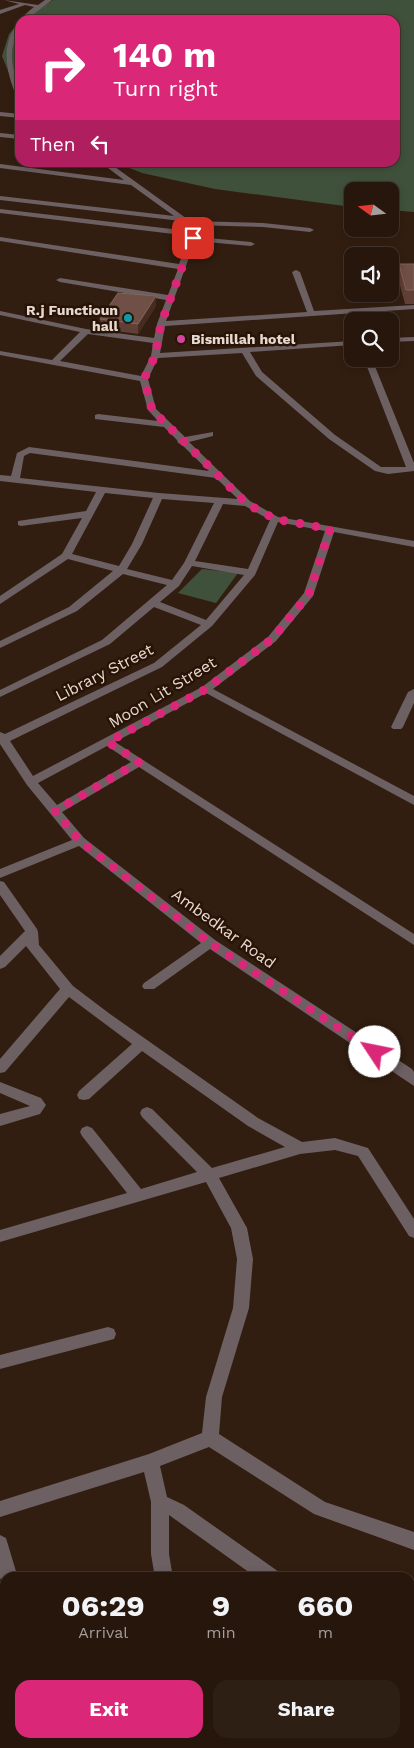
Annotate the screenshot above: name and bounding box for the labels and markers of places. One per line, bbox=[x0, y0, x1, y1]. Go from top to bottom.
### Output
pin bbox=[172, 217, 214, 259]
place label: R.j Functioun hall bbox=[26, 302, 118, 334]
marker: R.j Functioun hall bbox=[122, 312, 134, 324]
place label: Bismillah hotel bbox=[191, 331, 296, 347]
marker: Bismillah hotel bbox=[175, 333, 187, 345]

